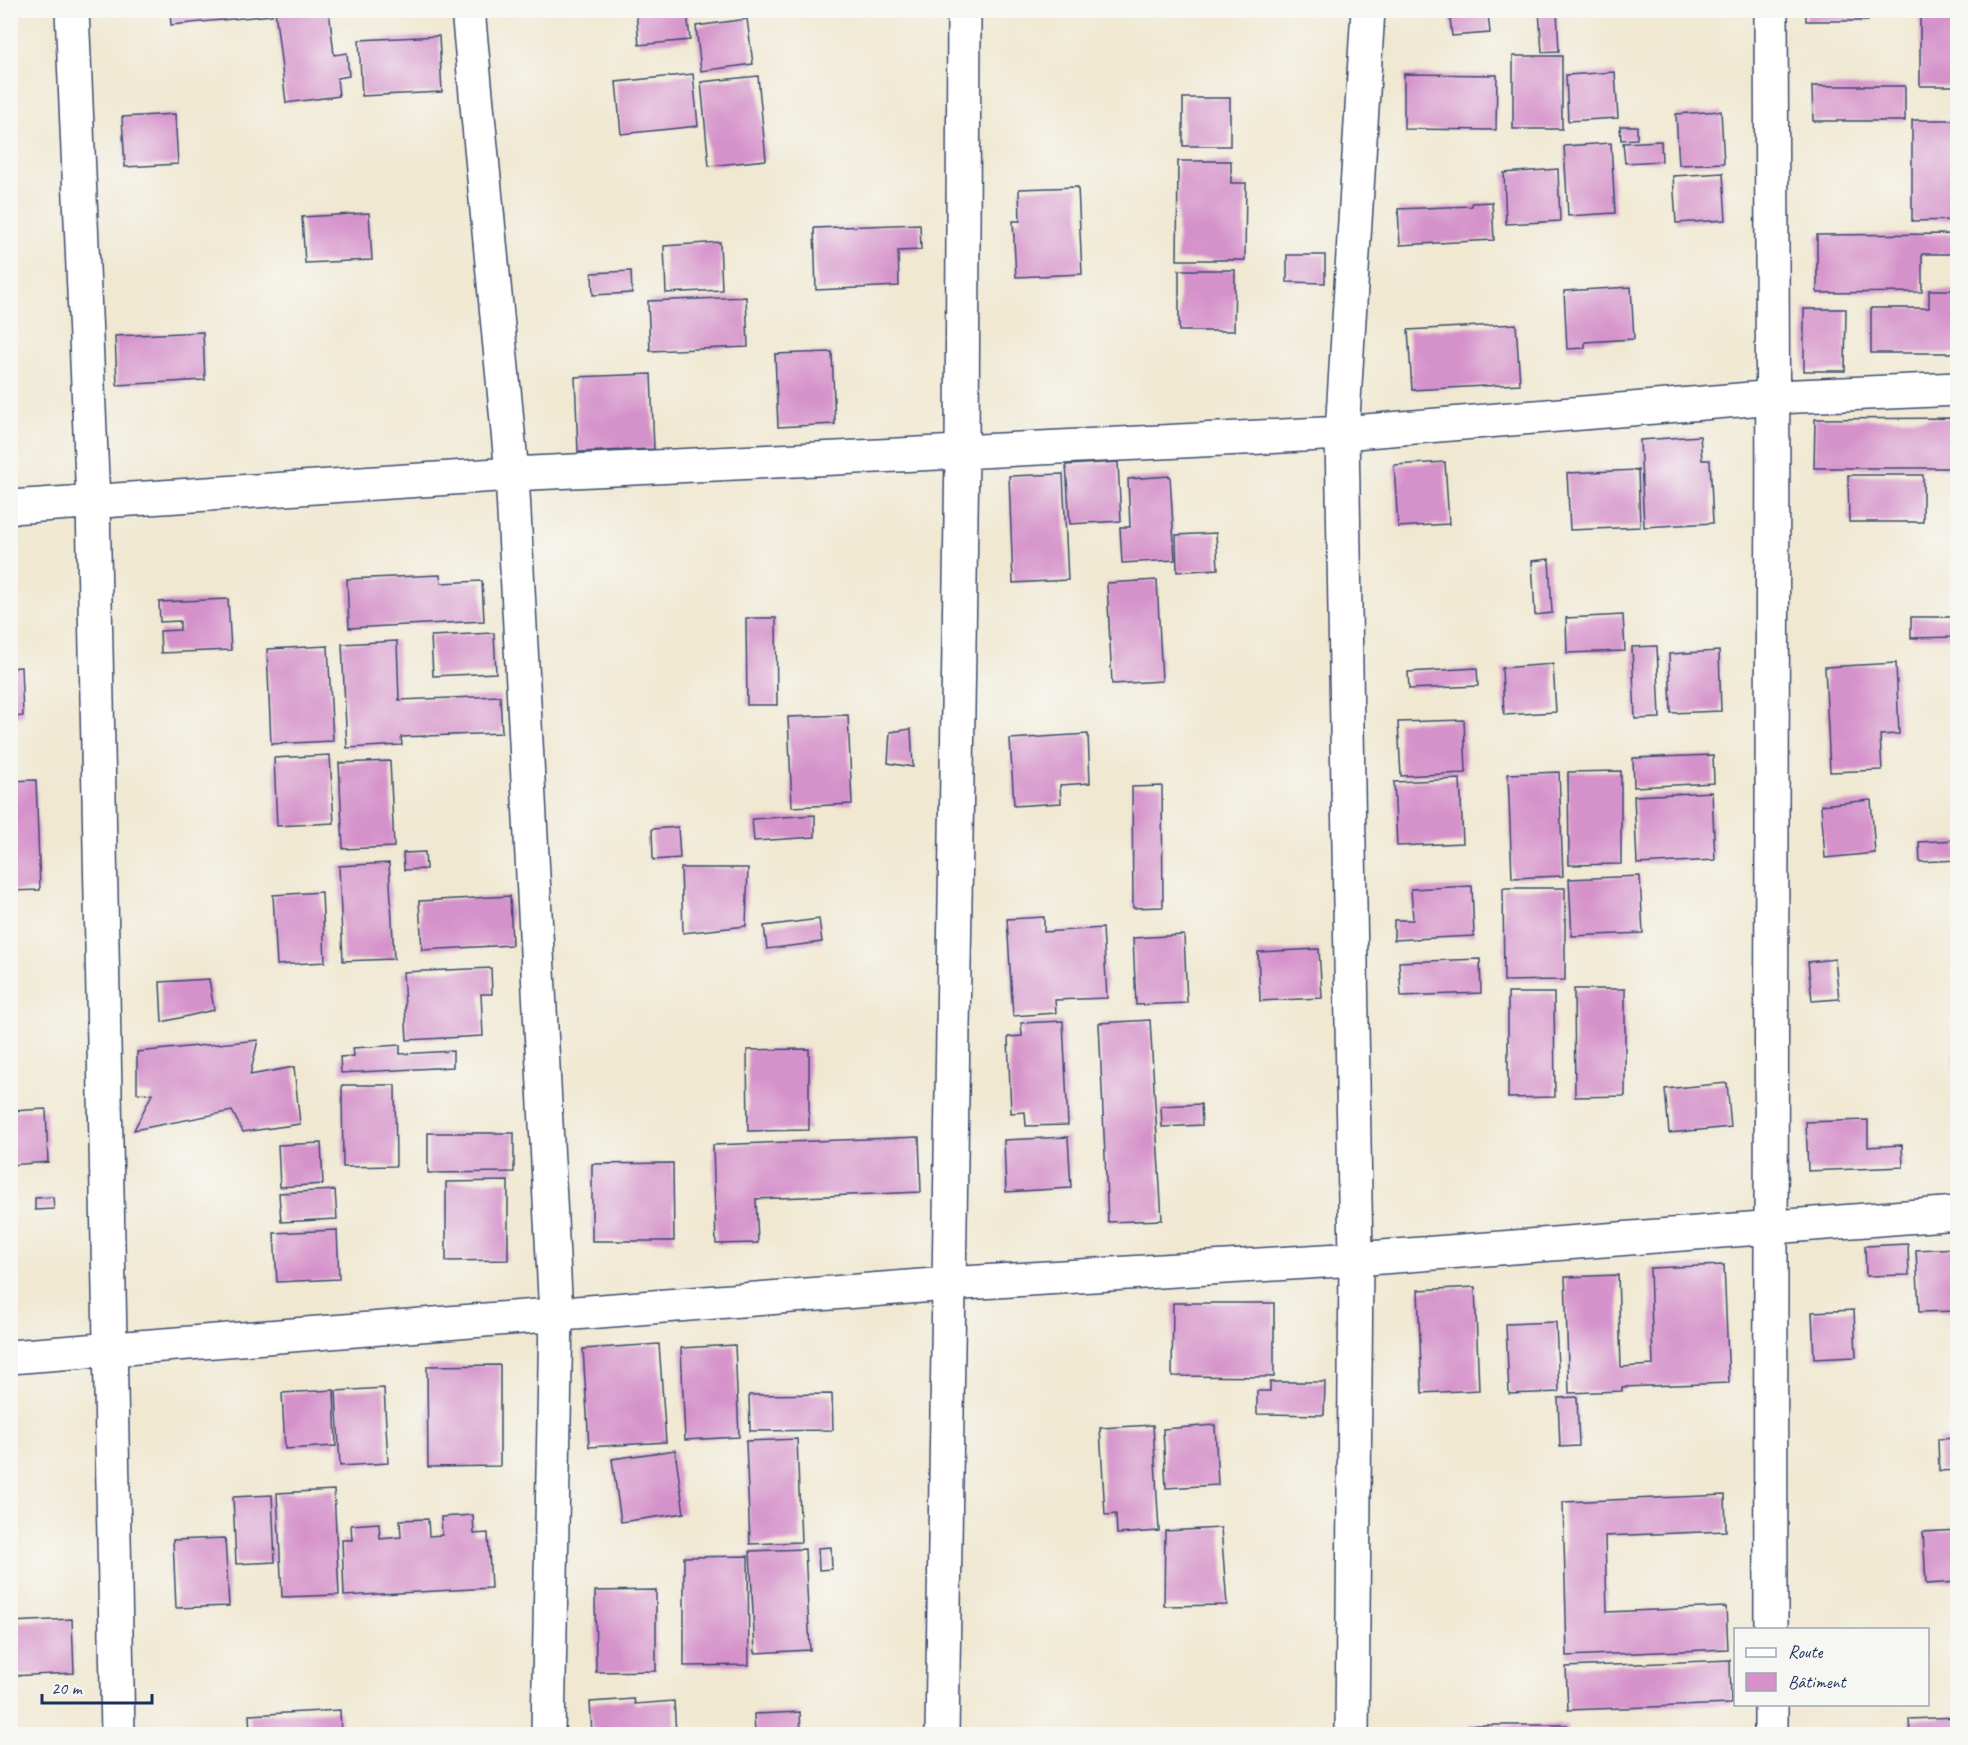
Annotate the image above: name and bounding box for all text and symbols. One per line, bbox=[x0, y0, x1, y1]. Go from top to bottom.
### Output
legend bbox=[1734, 1628, 1929, 1706]
text: Route bbox=[1788, 1641, 1823, 1663]
scale bar bbox=[42, 1667, 152, 1705]
text: Bâtiment bbox=[1788, 1671, 1848, 1693]
text: 20 m bbox=[51, 1677, 84, 1699]

